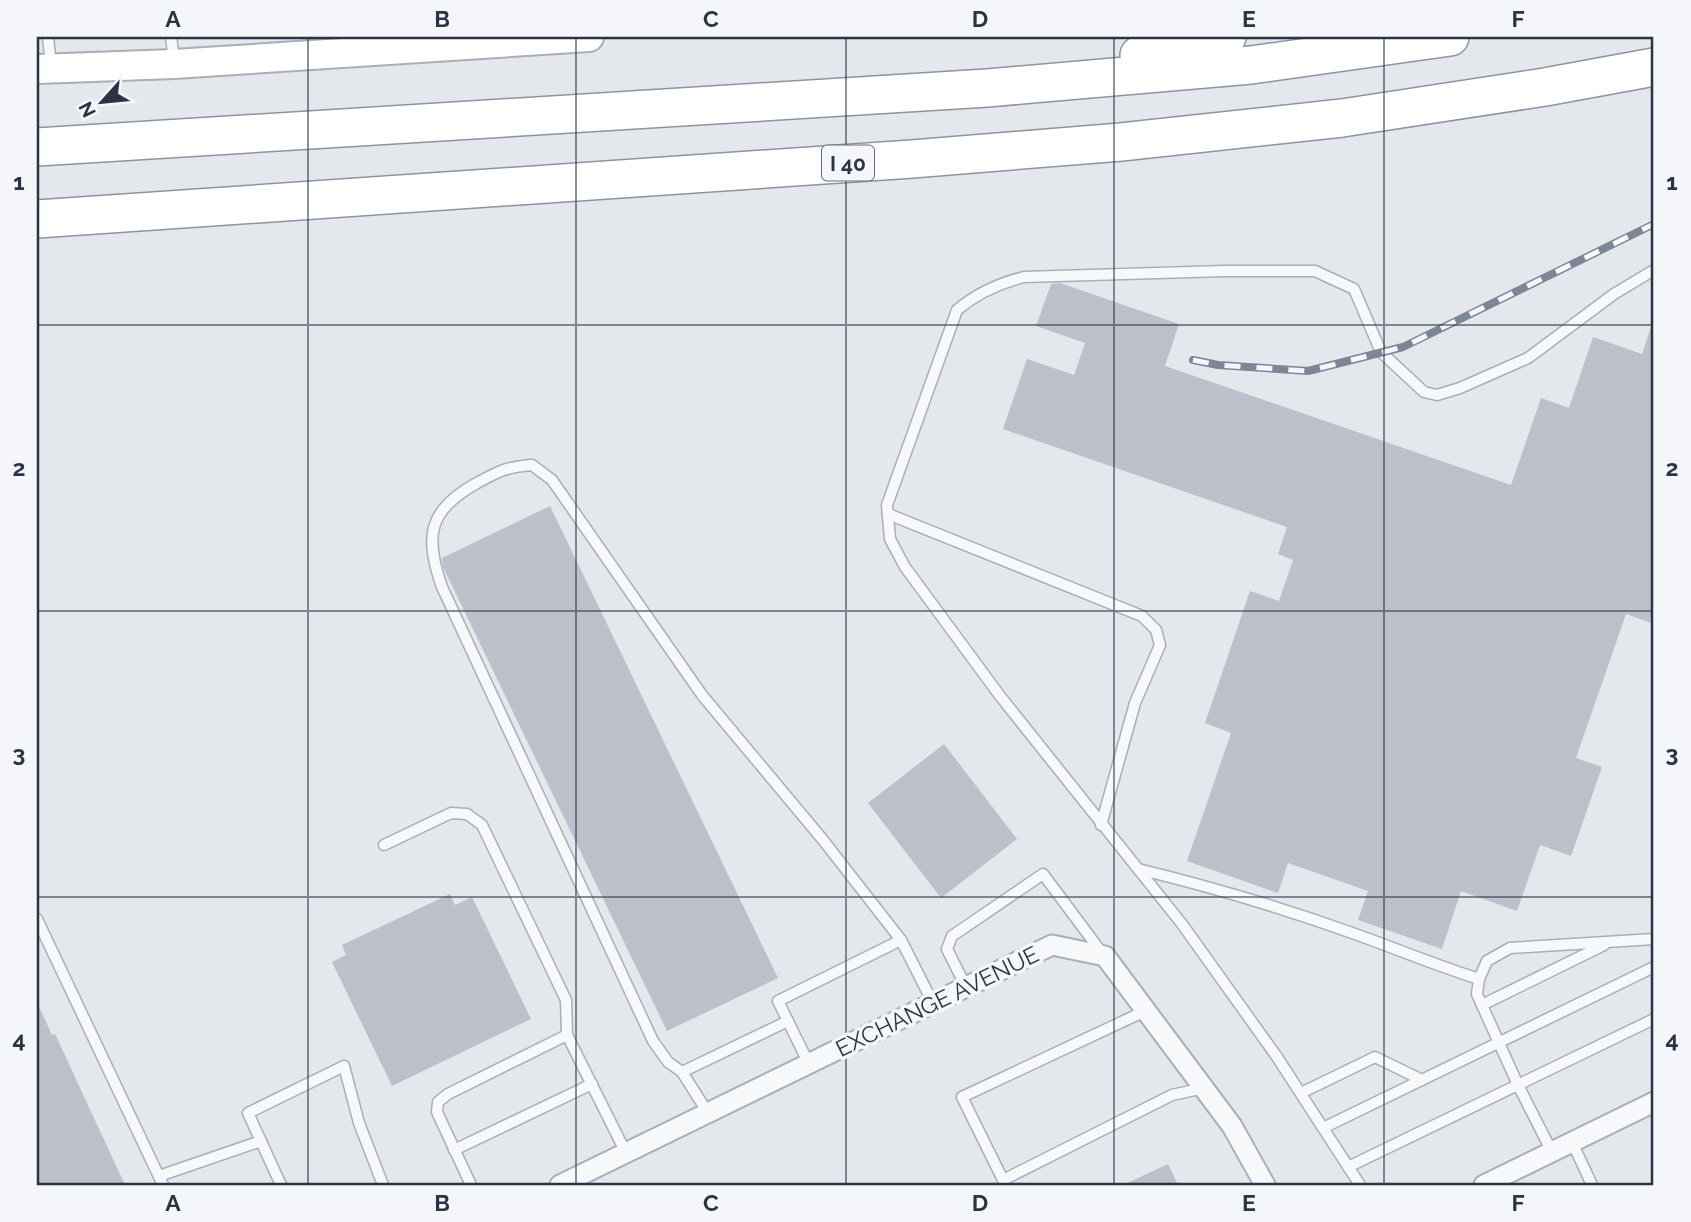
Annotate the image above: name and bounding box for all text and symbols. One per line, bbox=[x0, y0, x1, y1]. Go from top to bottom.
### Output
text: A bbox=[165, 5, 181, 32]
text: B bbox=[434, 5, 450, 32]
text: C bbox=[703, 5, 719, 32]
text: D bbox=[972, 5, 988, 32]
text: E bbox=[1242, 5, 1256, 32]
text: F bbox=[1511, 5, 1525, 32]
north arrow bbox=[66, 66, 136, 136]
text: N bbox=[74, 98, 100, 121]
road number: I 40 bbox=[822, 146, 874, 180]
text: 1 bbox=[13, 168, 25, 195]
text: 1 bbox=[1666, 168, 1678, 195]
text: 2 bbox=[13, 454, 25, 481]
text: 2 bbox=[1666, 454, 1678, 481]
text: 3 bbox=[13, 740, 25, 767]
text: 3 bbox=[1666, 740, 1678, 767]
street label: EXCHANGE AVENUE bbox=[831, 940, 1043, 1062]
text: 4 bbox=[12, 1026, 26, 1053]
text: 4 bbox=[1665, 1026, 1679, 1053]
text: A bbox=[165, 1189, 181, 1216]
text: B bbox=[434, 1189, 450, 1216]
text: C bbox=[703, 1189, 719, 1216]
text: D bbox=[972, 1189, 988, 1216]
text: E bbox=[1242, 1189, 1256, 1216]
text: F bbox=[1511, 1189, 1525, 1216]

